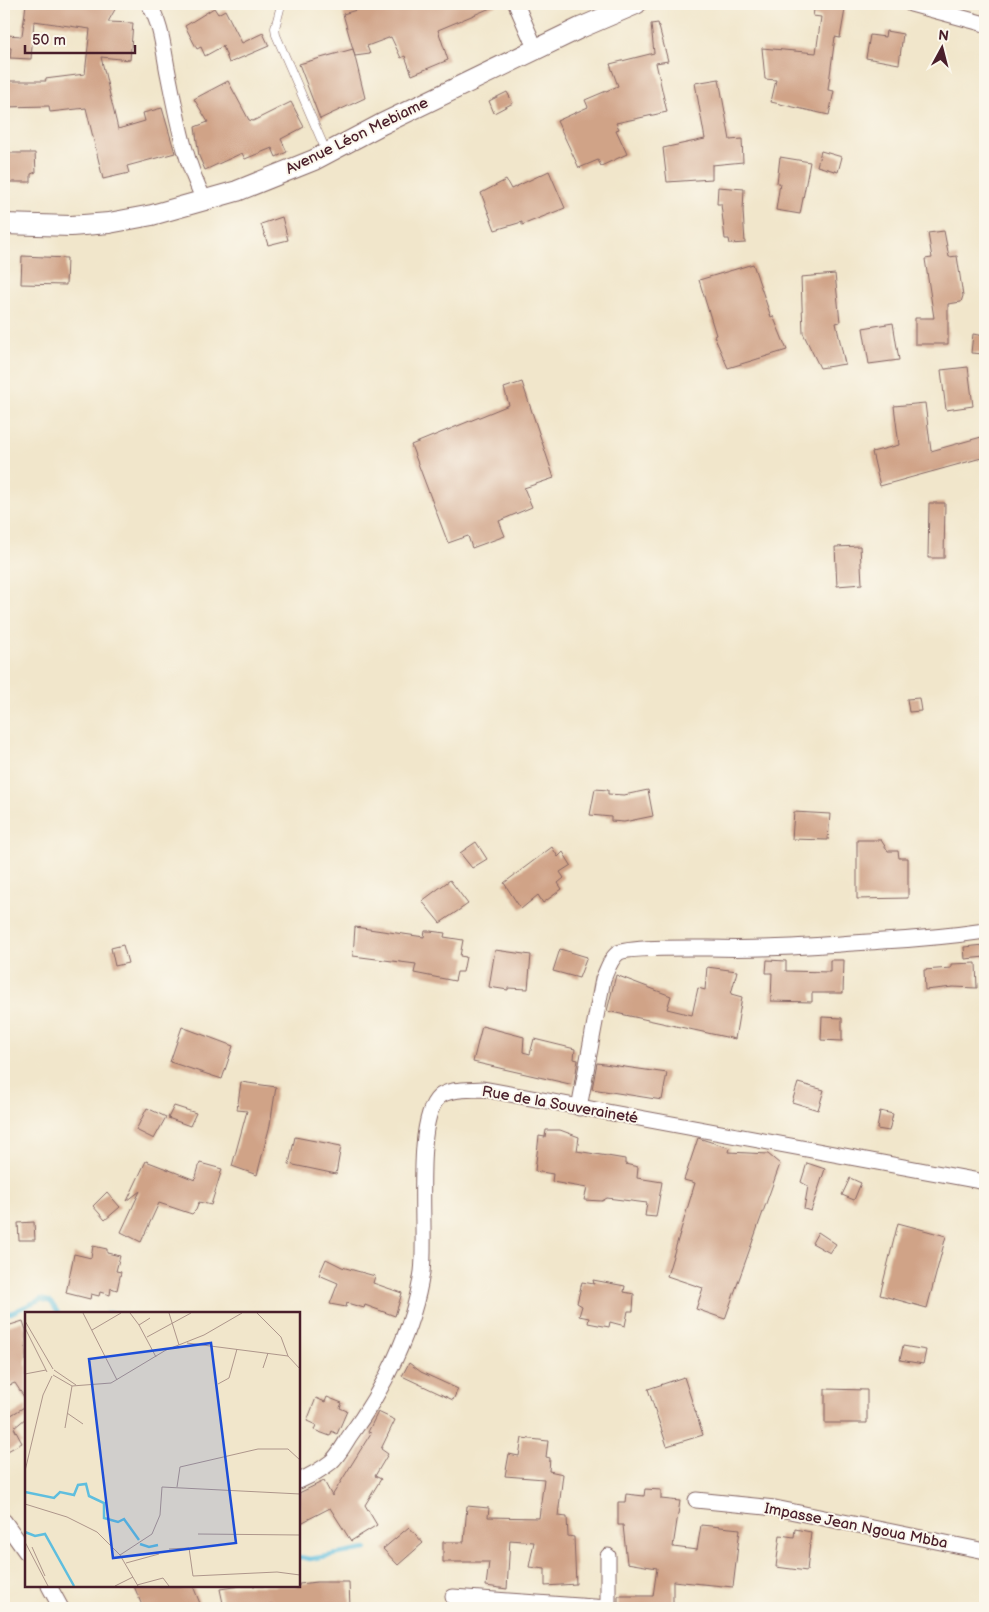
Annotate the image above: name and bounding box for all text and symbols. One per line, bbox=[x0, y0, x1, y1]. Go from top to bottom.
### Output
scale bar bbox=[25, 22, 135, 54]
north arrow bbox=[916, 22, 966, 72]
text: N bbox=[937, 27, 950, 45]
text: 50 m bbox=[32, 31, 66, 50]
street label: Avenue Léon Mebiame bbox=[283, 93, 431, 179]
street label: Rue de la Souveraineté bbox=[480, 1082, 640, 1128]
inset map bbox=[25, 1312, 300, 1587]
street label: Impasse Jean Ngoua Mbba bbox=[763, 1499, 949, 1553]

